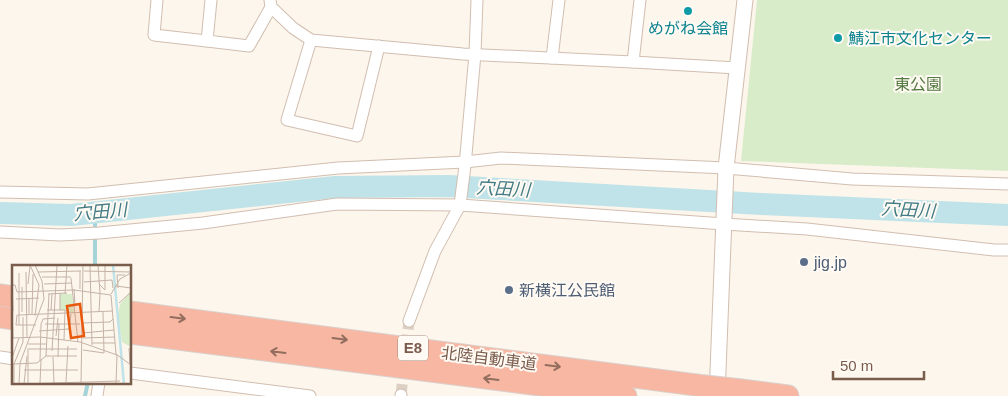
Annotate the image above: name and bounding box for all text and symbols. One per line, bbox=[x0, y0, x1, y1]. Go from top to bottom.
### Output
marker: めがね会館 bbox=[682, 5, 694, 17]
place label: めがね会館 bbox=[648, 20, 728, 37]
place label: 鯖江市文化センター bbox=[848, 30, 992, 47]
marker: 鯖江市文化センター bbox=[832, 32, 844, 44]
park label: 東公園 bbox=[894, 76, 942, 93]
water label: 穴田川 bbox=[476, 178, 532, 201]
water label: 穴田川 bbox=[881, 199, 937, 222]
water label: 穴田川 bbox=[72, 200, 130, 224]
place label: jig.jp bbox=[813, 254, 847, 271]
marker: jig.jp bbox=[798, 256, 810, 268]
inset map bbox=[12, 265, 131, 384]
place label: 新横江公民館 bbox=[519, 282, 615, 299]
marker: 新横江公民館 bbox=[503, 284, 515, 296]
one-way arrow bbox=[170, 313, 186, 323]
one-way arrow bbox=[331, 334, 347, 344]
road number: E8 bbox=[398, 336, 428, 360]
street label: 北陸自動車道 bbox=[440, 344, 538, 373]
one-way arrow bbox=[270, 347, 286, 357]
scale bar bbox=[833, 348, 924, 380]
text: 50 m bbox=[840, 357, 873, 374]
one-way arrow bbox=[544, 361, 560, 371]
one-way arrow bbox=[484, 374, 500, 384]

